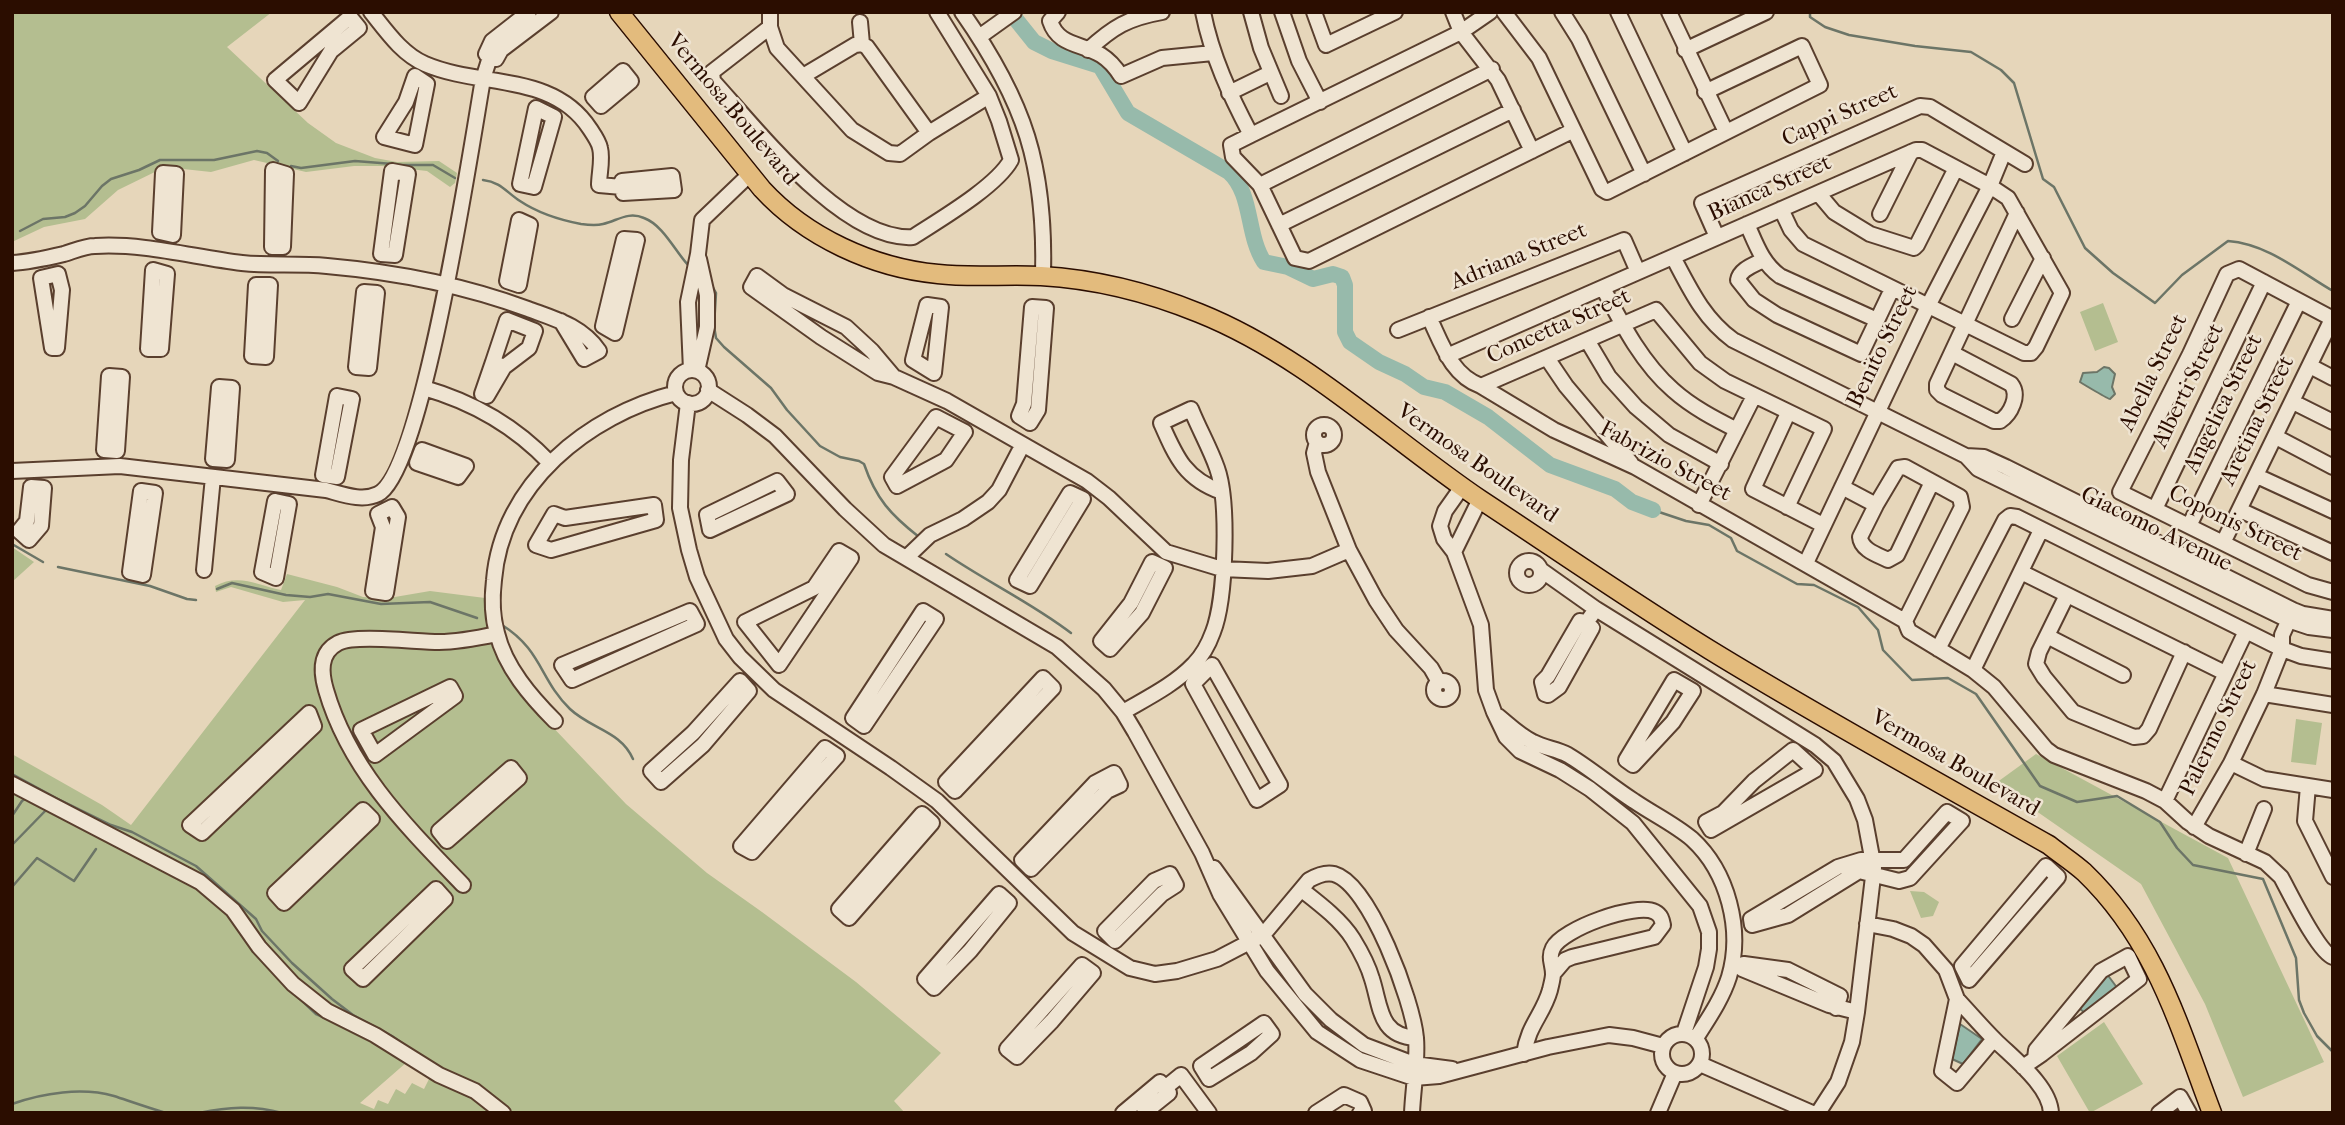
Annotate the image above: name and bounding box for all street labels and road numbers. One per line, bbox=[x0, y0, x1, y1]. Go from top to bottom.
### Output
street label: Vermosa Boulevard bbox=[660, 28, 804, 192]
street label: Cappi Street bbox=[1778, 78, 1902, 154]
street label: Bianca Street bbox=[1704, 150, 1836, 228]
street label: Adriana Street bbox=[1447, 217, 1591, 297]
street label: Benito Street bbox=[1842, 282, 1924, 412]
street label: Concetta Street bbox=[1483, 283, 1635, 371]
street label: Abella Street bbox=[2114, 310, 2194, 436]
street label: Alberti Street bbox=[2147, 319, 2231, 453]
street label: Angelica Street bbox=[2178, 330, 2270, 478]
street label: Aretina Street bbox=[2215, 352, 2301, 490]
street label: Vermosa Boulevard bbox=[1391, 398, 1563, 530]
street label: Fabrizio Street bbox=[1594, 416, 1736, 508]
street label: Coponis Street bbox=[2164, 480, 2306, 568]
street label: Giacomo Avenue bbox=[2076, 481, 2236, 579]
street label: Palermo Street bbox=[2174, 655, 2264, 801]
street label: Vermosa Boulevard bbox=[1866, 704, 2044, 824]

